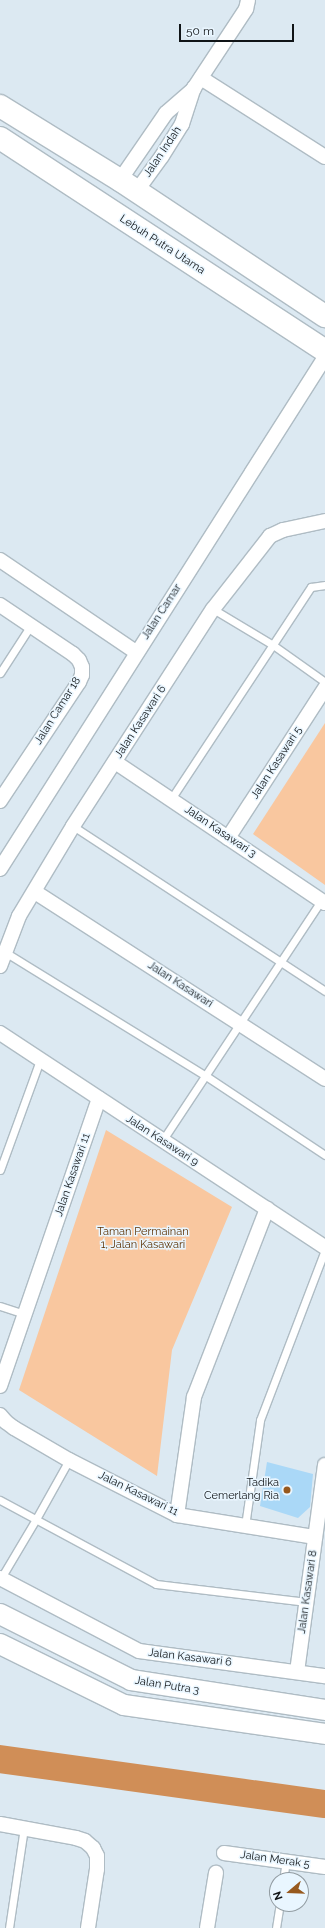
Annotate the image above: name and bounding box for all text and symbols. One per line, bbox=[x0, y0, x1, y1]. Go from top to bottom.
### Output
scale bar bbox=[181, 16, 296, 42]
text: 50 m bbox=[186, 24, 214, 38]
street label: Jalan Indah bbox=[141, 124, 185, 180]
street label: Lebuh Putra Utama bbox=[117, 212, 207, 278]
street label: Jalan Camar bbox=[139, 582, 185, 642]
street label: Jalan Camar 18 bbox=[32, 675, 84, 747]
street label: Jalan Kasawari 6 bbox=[113, 683, 169, 761]
street label: Jalan Kasawari 5 bbox=[249, 724, 305, 802]
street label: Jalan Kasawari 3 bbox=[182, 803, 258, 861]
street label: Jalan Kasawari bbox=[145, 959, 215, 1011]
street label: Jalan Kasawari 9 bbox=[123, 1113, 201, 1169]
street label: Jalan Kasawari 11 bbox=[53, 1132, 93, 1218]
park label: Taman Permainan 1, Jalan Kasawari bbox=[97, 1226, 189, 1252]
street label: Jalan Kasawari 11 bbox=[96, 1469, 180, 1519]
place label: Tadika Cemerlang Ria bbox=[204, 1477, 279, 1503]
marker: Tadika Cemerlang Ria bbox=[282, 1485, 292, 1495]
street label: Jalan Kasawari 8 bbox=[296, 1550, 320, 1634]
street label: Jalan Kasawari 6 bbox=[147, 1646, 233, 1670]
street label: Jalan Putra 3 bbox=[134, 1674, 200, 1698]
street label: Jalan Merak 5 bbox=[239, 1849, 311, 1871]
north arrow bbox=[269, 1872, 309, 1912]
text: N bbox=[271, 1890, 286, 1902]

